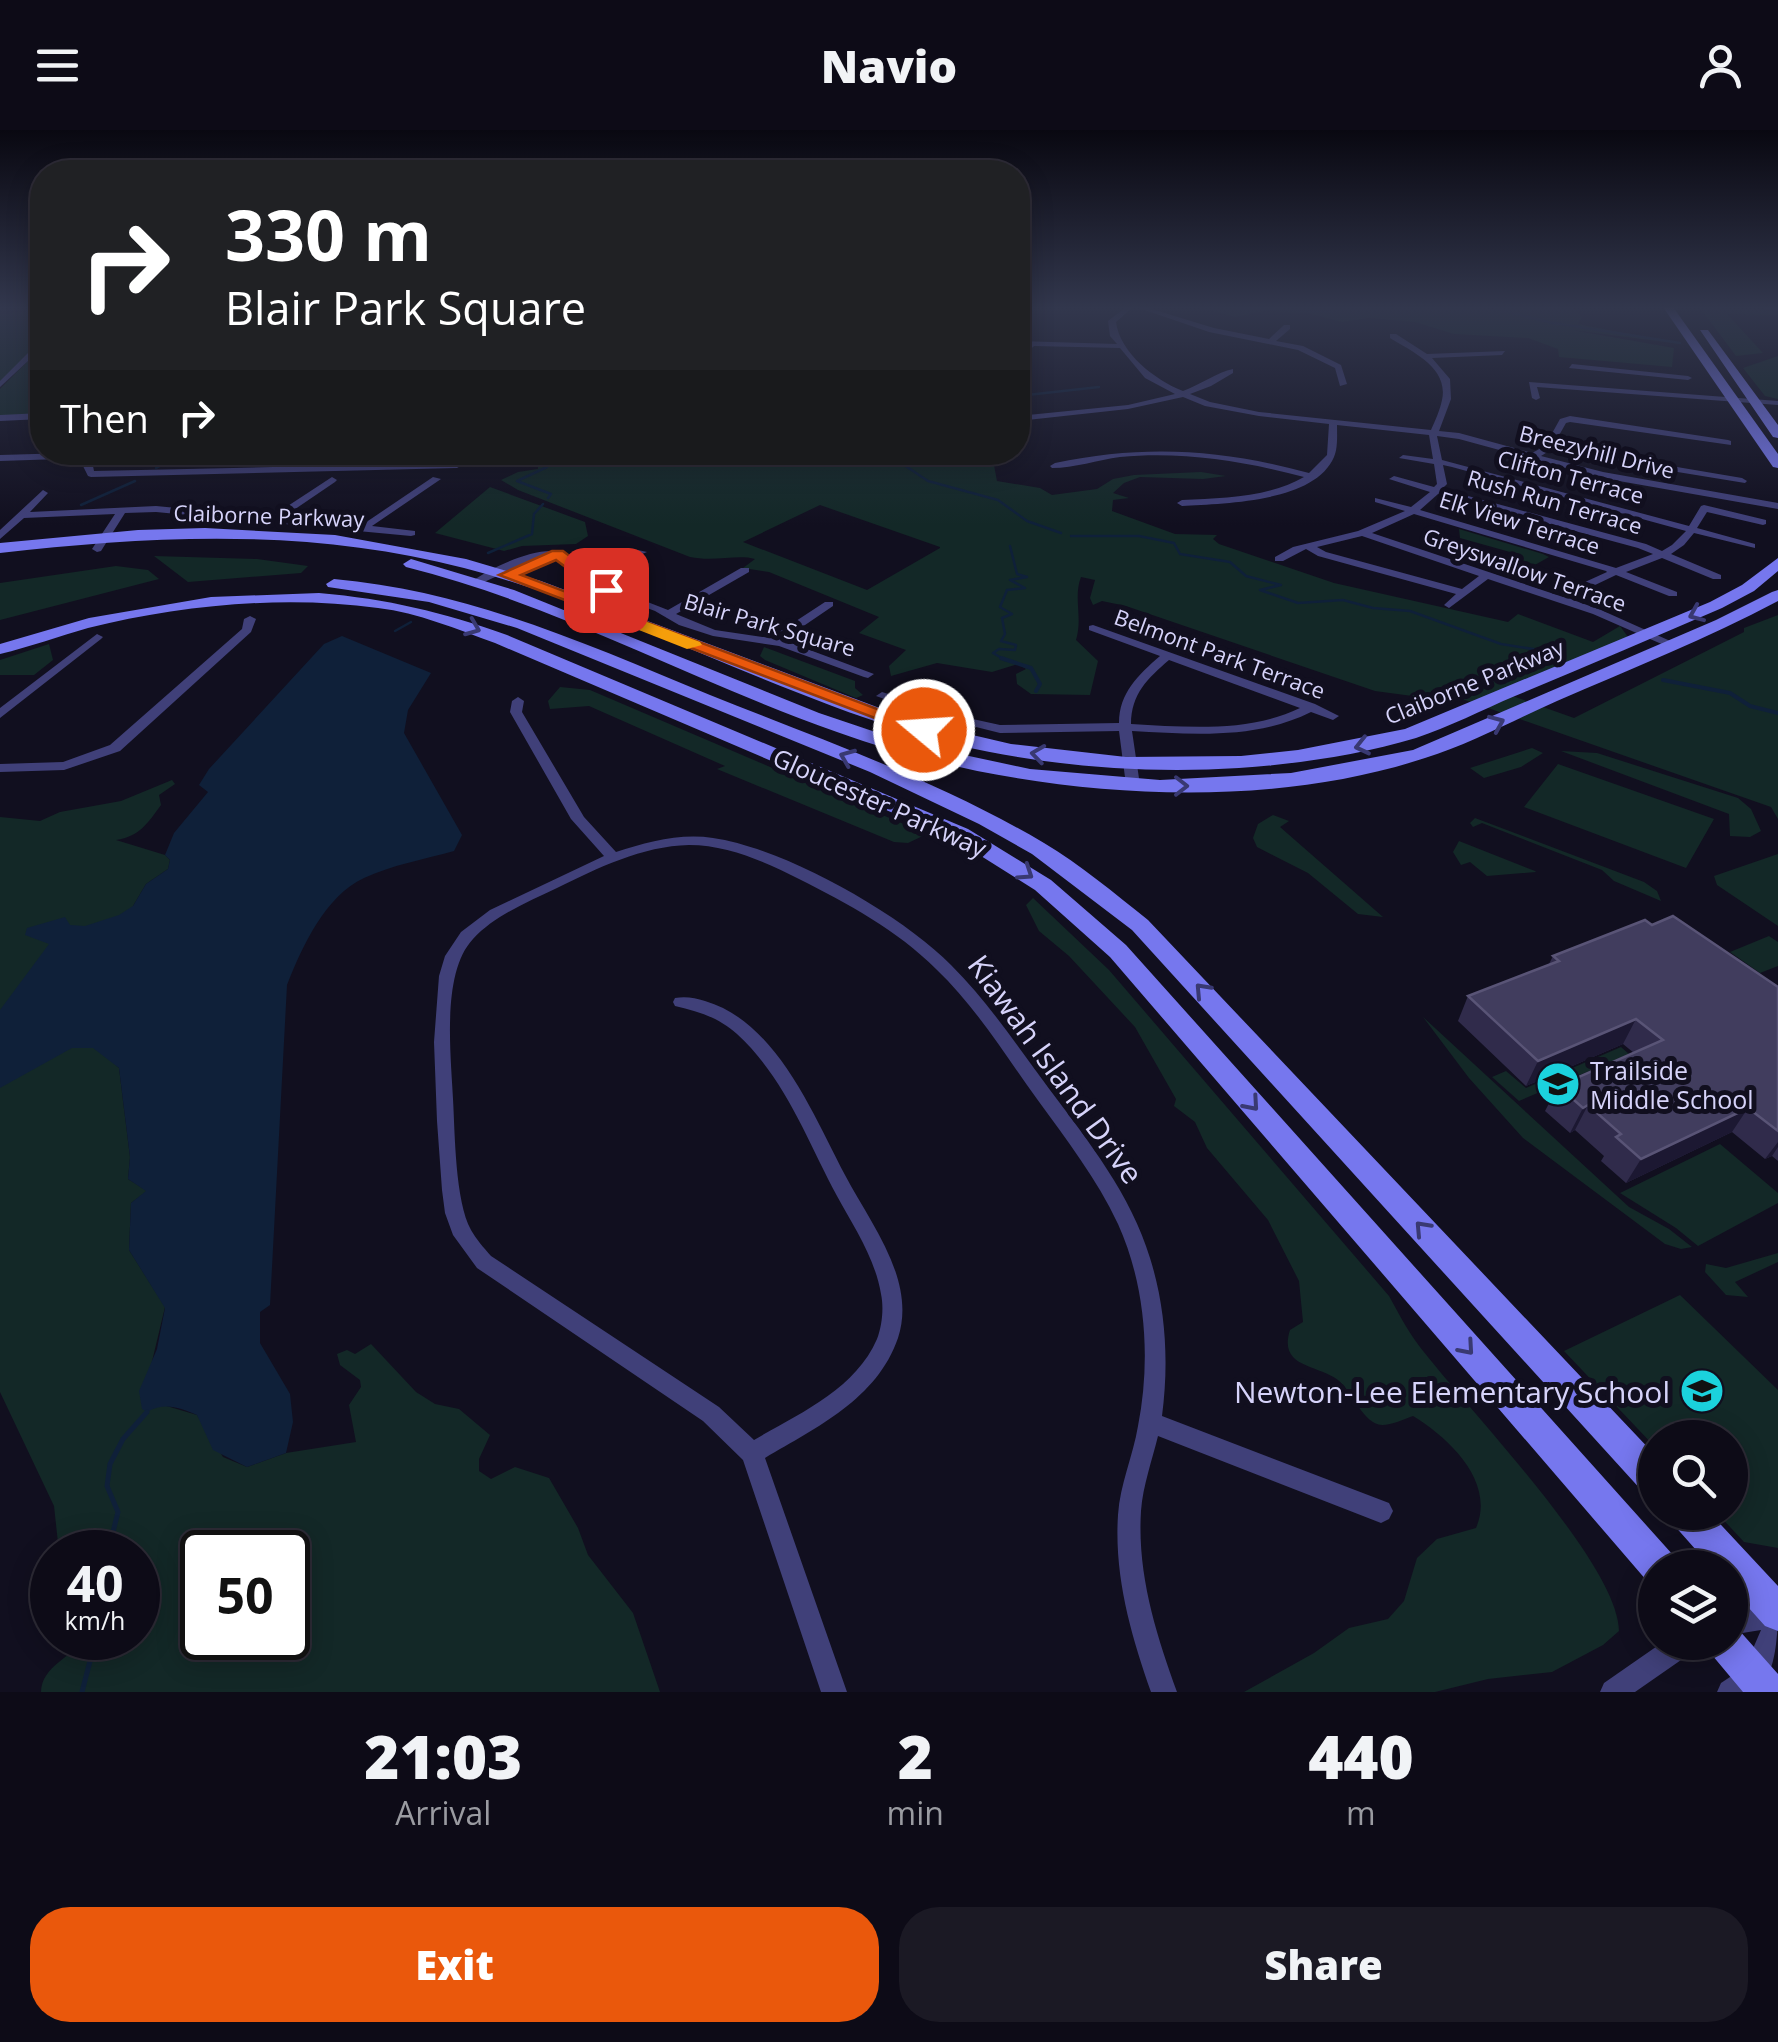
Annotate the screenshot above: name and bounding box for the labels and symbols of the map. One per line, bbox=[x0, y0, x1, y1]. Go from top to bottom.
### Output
street label: Breezyhill Drive bbox=[1516, 417, 1678, 485]
street label: Clifton Terrace bbox=[1495, 442, 1647, 510]
street label: Rush Run Terrace bbox=[1464, 462, 1646, 540]
street label: Elk View Terrace bbox=[1436, 483, 1604, 561]
street label: Claiborne Parkway bbox=[173, 497, 366, 533]
street label: Greyswallow Terrace bbox=[1420, 520, 1630, 618]
pin bbox=[564, 548, 649, 633]
street label: Blair Park Square bbox=[681, 585, 859, 663]
street label: Belmont Park Terrace bbox=[1111, 601, 1329, 705]
one-way arrow bbox=[1688, 602, 1706, 622]
one-way arrow bbox=[463, 617, 481, 637]
street label: Claiborne Parkway bbox=[1380, 631, 1569, 731]
position arrow bbox=[872, 678, 976, 782]
one-way arrow bbox=[1486, 715, 1504, 735]
one-way arrow bbox=[1353, 734, 1370, 755]
street label: Gloucester Parkway bbox=[768, 740, 993, 865]
one-way arrow bbox=[1030, 745, 1047, 766]
one-way arrow bbox=[839, 748, 857, 768]
one-way arrow bbox=[1174, 775, 1189, 797]
one-way arrow bbox=[1014, 861, 1033, 879]
street label: Kiawah Island Drive bbox=[959, 946, 1153, 1192]
one-way arrow bbox=[1196, 983, 1214, 1001]
place label: Trailside Middle School bbox=[1590, 1053, 1754, 1116]
school or university icon: Trailside Middle School bbox=[1535, 1061, 1581, 1107]
one-way arrow bbox=[1241, 1093, 1259, 1111]
one-way arrow bbox=[1416, 1221, 1434, 1240]
one-way arrow bbox=[1455, 1337, 1473, 1355]
school or university icon: Newton-Lee Elementary School bbox=[1679, 1368, 1725, 1414]
place label: Newton-Lee Elementary School bbox=[1234, 1371, 1670, 1412]
speed limit sign: 50 bbox=[180, 1530, 310, 1660]

